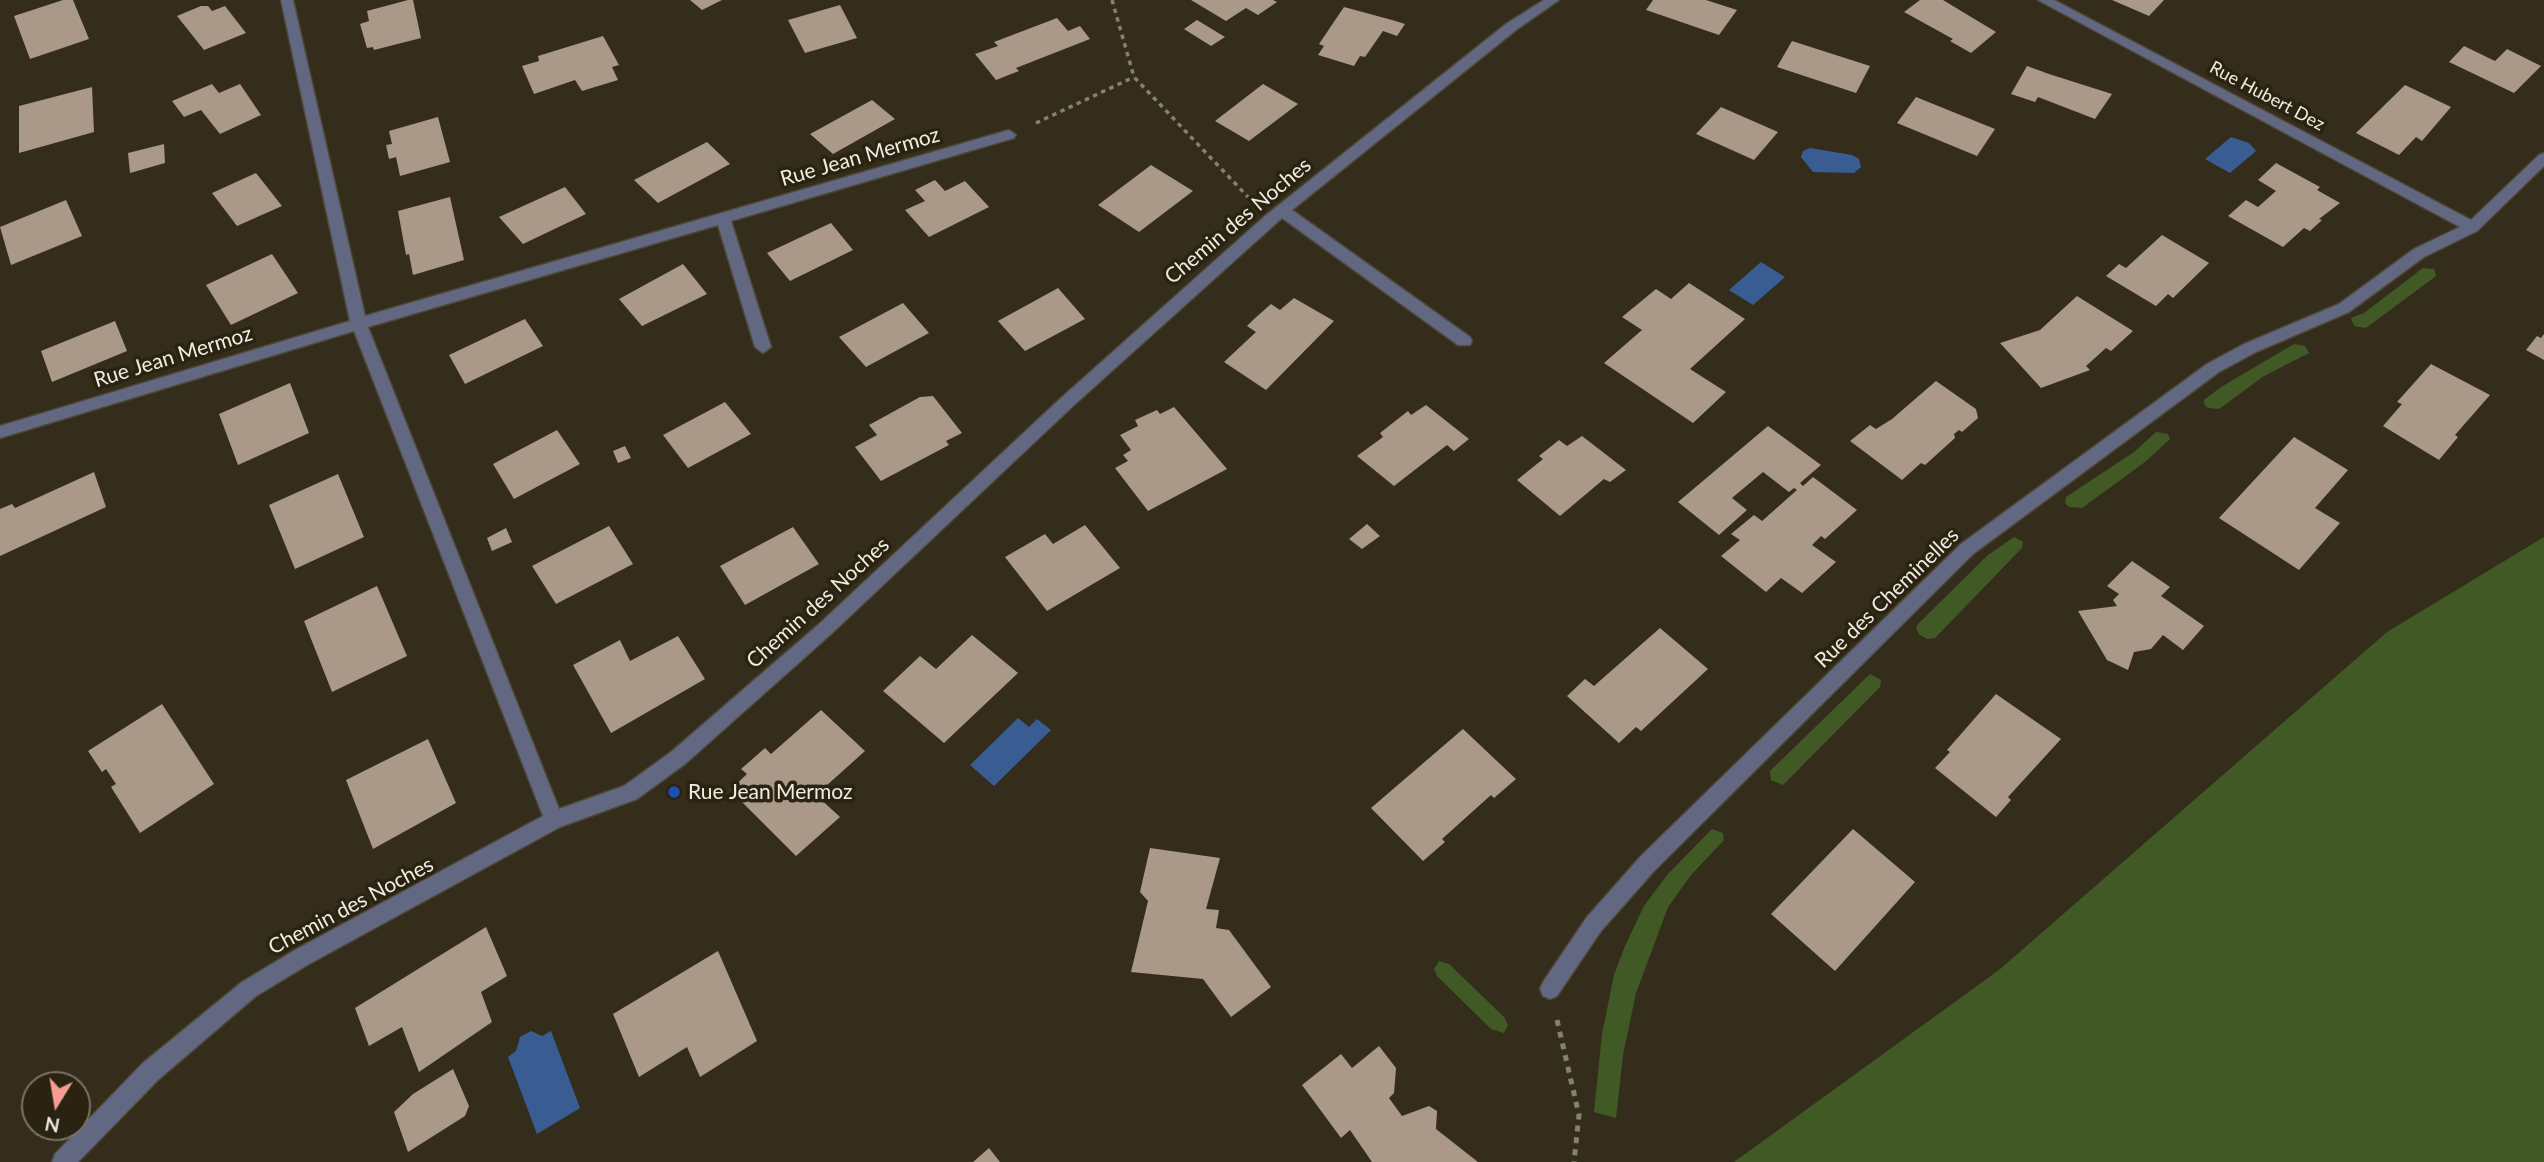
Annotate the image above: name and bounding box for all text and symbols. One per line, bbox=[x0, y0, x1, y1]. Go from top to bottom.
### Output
street label: Rue Hubert Dez bbox=[2206, 57, 2328, 135]
street label: Rue Jean Mermoz bbox=[778, 122, 942, 192]
street label: Chemin des Noches bbox=[1160, 153, 1316, 289]
street label: Rue Jean Mermoz bbox=[91, 321, 255, 393]
street label: Rue des Cheminelles bbox=[1810, 523, 1964, 673]
street label: Chemin des Noches bbox=[742, 532, 894, 674]
place label: Rue Jean Mermoz bbox=[688, 779, 852, 805]
marker: Rue Jean Mermoz bbox=[666, 784, 682, 800]
street label: Chemin des Noches bbox=[264, 852, 438, 960]
north arrow bbox=[21, 1071, 91, 1141]
text: N bbox=[43, 1112, 62, 1138]

